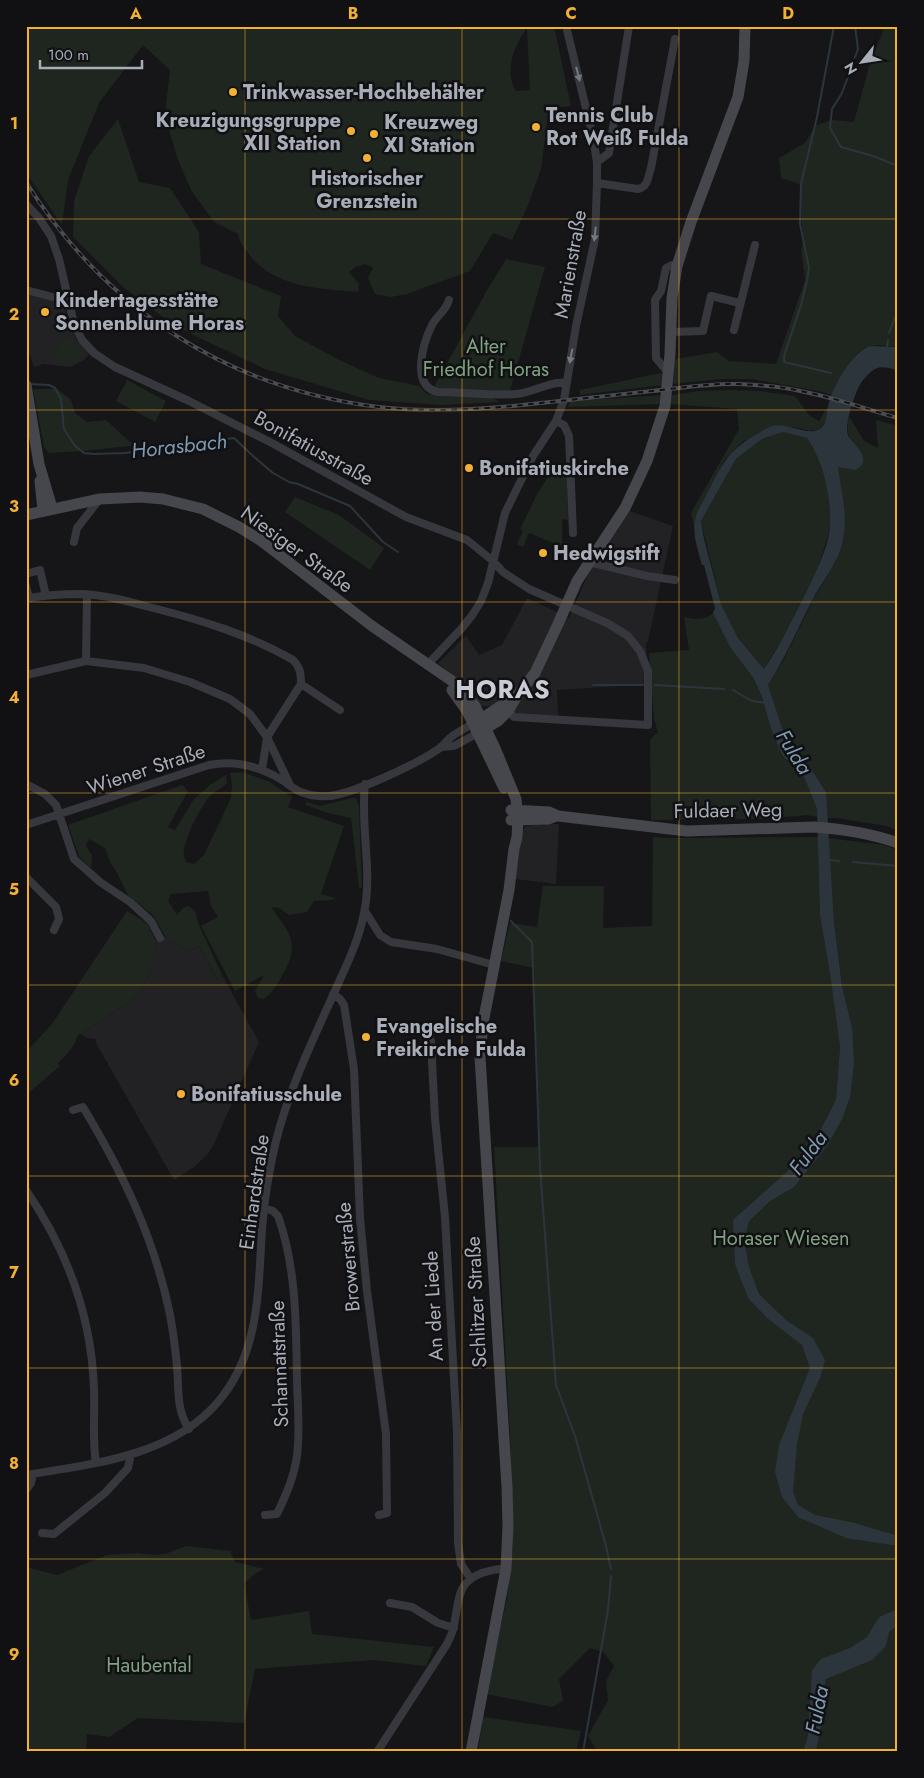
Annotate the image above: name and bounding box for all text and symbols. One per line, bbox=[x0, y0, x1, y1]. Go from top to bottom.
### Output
text: A bbox=[129, 2, 142, 25]
text: B bbox=[348, 2, 358, 25]
text: C bbox=[565, 2, 577, 25]
text: D bbox=[782, 2, 794, 25]
scale bar bbox=[40, 38, 142, 70]
north arrow bbox=[836, 38, 886, 88]
text: 100 m bbox=[48, 44, 89, 66]
text: N bbox=[839, 59, 862, 78]
one-way arrow bbox=[574, 66, 582, 81]
place label: Trinkwasser-Hochbehälter bbox=[243, 78, 485, 107]
marker: Trinkwasser-Hochbehälter bbox=[227, 86, 239, 98]
place label: Tennis Club Rot Weiß Fulda bbox=[546, 101, 689, 153]
place label: Kreuzigungsgruppe XII Station bbox=[156, 106, 341, 158]
place label: Kreuzweg XI Station bbox=[384, 108, 478, 160]
text: 1 bbox=[10, 112, 18, 135]
marker: Tennis Club Rot Weiß Fulda bbox=[530, 121, 542, 133]
marker: Kreuzigungsgruppe XII Station bbox=[345, 125, 357, 137]
marker: Kreuzweg XI Station bbox=[368, 128, 380, 140]
marker: Historischer Grenzstein bbox=[361, 152, 373, 164]
place label: Historischer Grenzstein bbox=[311, 164, 424, 216]
street label: Marienstraße bbox=[547, 208, 594, 321]
one-way arrow bbox=[591, 226, 599, 242]
place label: Kindertagesstätte Sonnenblume Horas bbox=[55, 286, 244, 338]
text: 2 bbox=[9, 303, 19, 326]
marker: Kindertagesstätte Sonnenblume Horas bbox=[39, 306, 51, 318]
park label: Alter Friedhof Horas bbox=[423, 332, 549, 384]
one-way arrow bbox=[566, 348, 574, 364]
street label: Bonifatiusstraße bbox=[249, 404, 379, 493]
water label: Horasbach bbox=[130, 426, 228, 466]
place label: Bonifatiuskirche bbox=[479, 454, 629, 483]
marker: Bonifatiuskirche bbox=[463, 462, 475, 474]
text: 3 bbox=[9, 495, 19, 518]
street label: Niesiger Straße bbox=[235, 499, 359, 600]
place label: Hedwigstift bbox=[553, 539, 660, 568]
marker: Hedwigstift bbox=[537, 547, 549, 559]
district label: HORAS bbox=[455, 671, 551, 707]
text: 4 bbox=[8, 686, 20, 709]
water label: Fulda bbox=[768, 724, 820, 781]
street label: Wiener Straße bbox=[83, 737, 209, 802]
street label: Fuldaer Weg bbox=[673, 795, 783, 826]
text: 5 bbox=[9, 878, 19, 901]
place label: Evangelische Freikirche Fulda bbox=[376, 1012, 526, 1064]
marker: Evangelische Freikirche Fulda bbox=[360, 1031, 372, 1043]
text: 6 bbox=[9, 1069, 19, 1092]
place label: Bonifatiusschule bbox=[191, 1080, 342, 1109]
marker: Bonifatiusschule bbox=[175, 1088, 187, 1100]
water label: Fulda bbox=[781, 1124, 835, 1181]
street label: Einhardstraße bbox=[232, 1133, 277, 1252]
street label: Browerstraße bbox=[329, 1201, 368, 1313]
park label: Horaser Wiesen bbox=[712, 1224, 850, 1253]
street label: Schlitzer Straße bbox=[459, 1236, 494, 1368]
street label: An der Liede bbox=[416, 1250, 451, 1362]
text: 7 bbox=[9, 1261, 19, 1284]
street label: Schannatstraße bbox=[263, 1300, 296, 1428]
text: 8 bbox=[9, 1452, 19, 1475]
text: 9 bbox=[9, 1643, 19, 1666]
park label: Haubental bbox=[106, 1651, 192, 1680]
water label: Fulda bbox=[798, 1683, 836, 1737]

